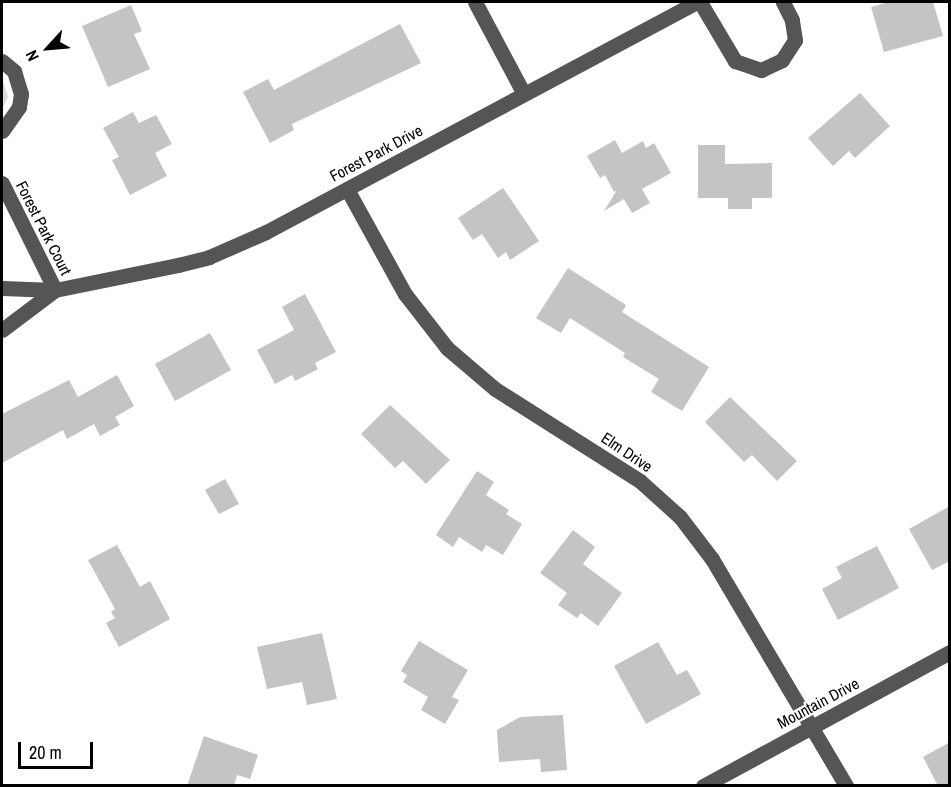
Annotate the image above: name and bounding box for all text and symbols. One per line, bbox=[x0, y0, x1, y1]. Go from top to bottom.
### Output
north arrow bbox=[18, 18, 78, 78]
text: N bbox=[20, 47, 44, 65]
street label: Forest Park Drive bbox=[326, 121, 426, 185]
street label: Forest Park Court bbox=[12, 178, 76, 278]
street label: Elm Drive bbox=[598, 428, 656, 476]
street label: Mountain Drive bbox=[774, 673, 862, 733]
scale bar bbox=[21, 730, 96, 768]
text: 20 m bbox=[29, 740, 62, 765]

